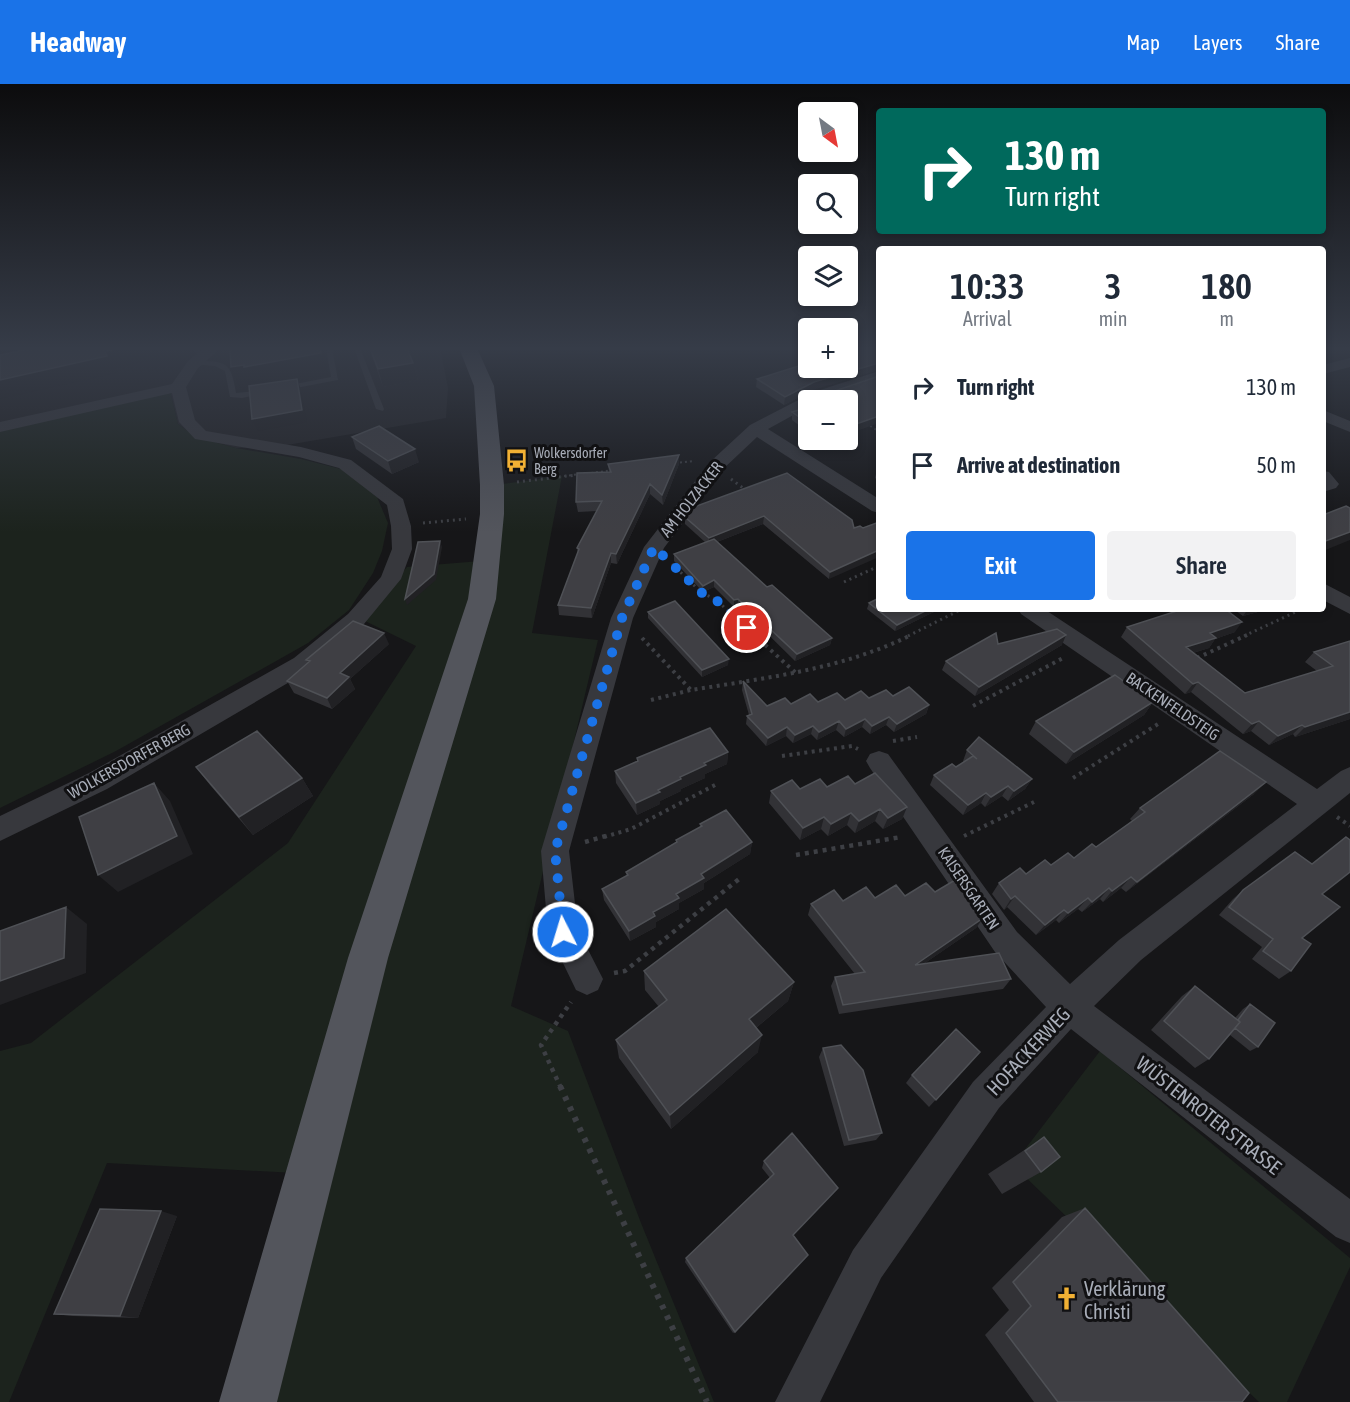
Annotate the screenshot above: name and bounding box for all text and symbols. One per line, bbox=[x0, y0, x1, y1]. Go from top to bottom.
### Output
text: Headway bbox=[30, 26, 126, 58]
text: Map bbox=[1126, 30, 1160, 54]
text: Layers bbox=[1193, 30, 1243, 54]
text: Share bbox=[1276, 30, 1320, 54]
north arrow bbox=[798, 102, 858, 162]
map controls bbox=[798, 102, 858, 450]
text: 130 m bbox=[1005, 131, 1100, 179]
icon: right bbox=[906, 132, 984, 210]
button: search bbox=[798, 174, 858, 234]
text: Turn right bbox=[1005, 181, 1100, 212]
button: layers bbox=[798, 246, 858, 306]
text: 10:33 bbox=[950, 265, 1025, 307]
text: 3 bbox=[1105, 265, 1121, 307]
text: 180 bbox=[1201, 265, 1252, 307]
text: Arrival bbox=[963, 307, 1012, 330]
text: min bbox=[1099, 307, 1127, 330]
text: m bbox=[1219, 307, 1234, 330]
button: + bbox=[798, 318, 858, 378]
icon: right bbox=[906, 371, 939, 404]
text: Turn right bbox=[957, 374, 1034, 400]
text: 130 m bbox=[1246, 374, 1296, 400]
button: − bbox=[798, 390, 858, 450]
place label: Wolkersdorfer Berg bbox=[534, 445, 608, 477]
bus stop icon: Wolkersdorfer Berg bbox=[503, 448, 529, 474]
icon: arrive bbox=[906, 449, 939, 482]
text: Arrive at destination bbox=[957, 452, 1120, 478]
text: 50 m bbox=[1256, 452, 1296, 478]
street label: AM HOLZACKER bbox=[656, 458, 726, 540]
button: Exit bbox=[906, 531, 1095, 600]
button: Share bbox=[1107, 531, 1296, 600]
pin bbox=[721, 602, 772, 653]
icon: arrive bbox=[730, 611, 763, 644]
street label: BACKENFELDSTEIG bbox=[1123, 668, 1223, 744]
street label: WOLKERSDORFER BERG bbox=[65, 720, 193, 802]
street label: KAISERSGARTEN bbox=[935, 843, 1003, 933]
position arrow bbox=[531, 900, 595, 964]
street label: HOFACKERWEG bbox=[982, 1002, 1074, 1100]
street label: WÜSTENROTER STRASSE bbox=[1132, 1051, 1286, 1179]
place label: Verklärung Christi bbox=[1084, 1277, 1166, 1323]
church icon: Verklärung Christi bbox=[1053, 1286, 1079, 1312]

